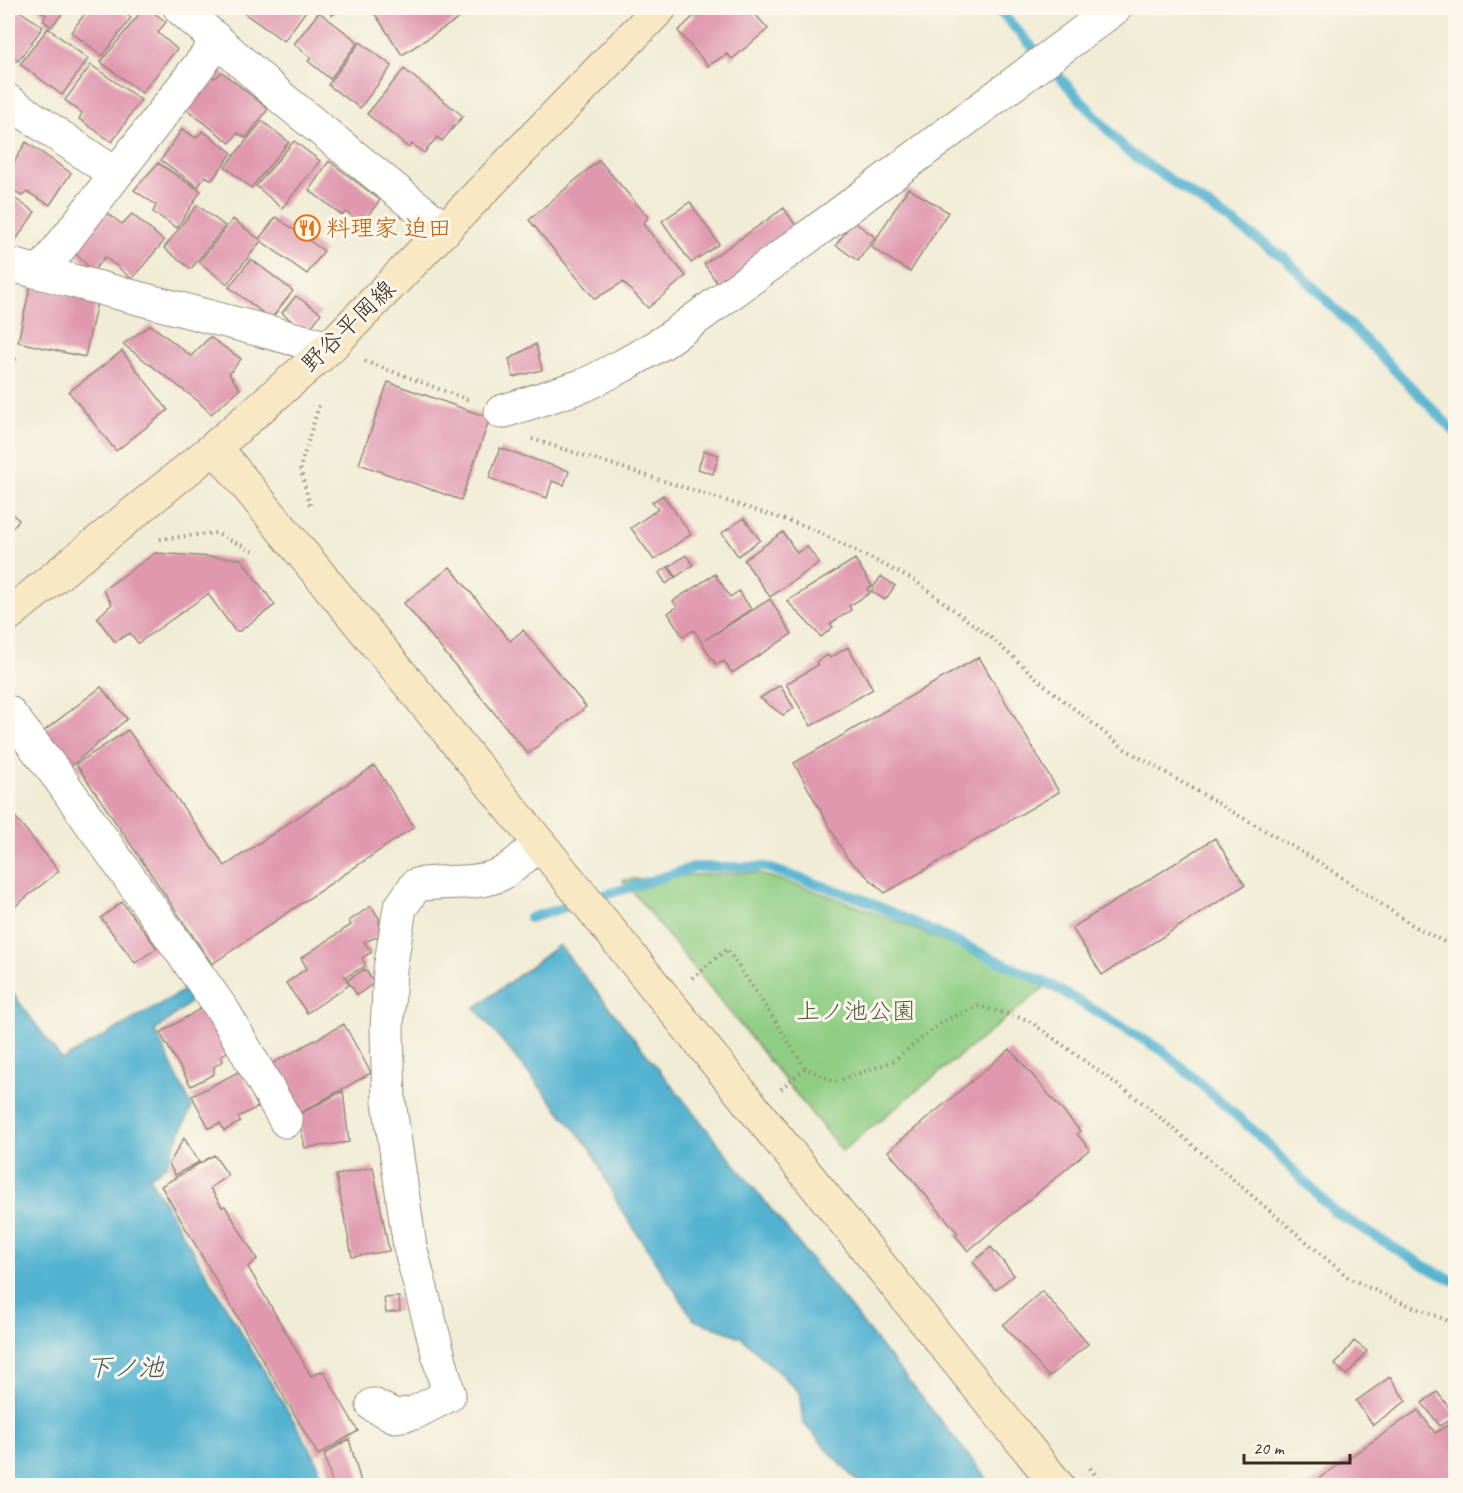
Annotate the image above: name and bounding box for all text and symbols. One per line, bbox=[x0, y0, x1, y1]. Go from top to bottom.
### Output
restaurant icon: 料理家 迫田 bbox=[292, 213, 322, 243]
place label: 料理家 迫田 bbox=[326, 213, 452, 243]
street label: 野谷平岡線 bbox=[294, 274, 402, 378]
park label: 上ノ池公園 bbox=[796, 996, 916, 1026]
water label: 下ノ池 bbox=[86, 1351, 165, 1384]
scale bar bbox=[1244, 1427, 1350, 1465]
text: 20 m bbox=[1253, 1437, 1286, 1459]

